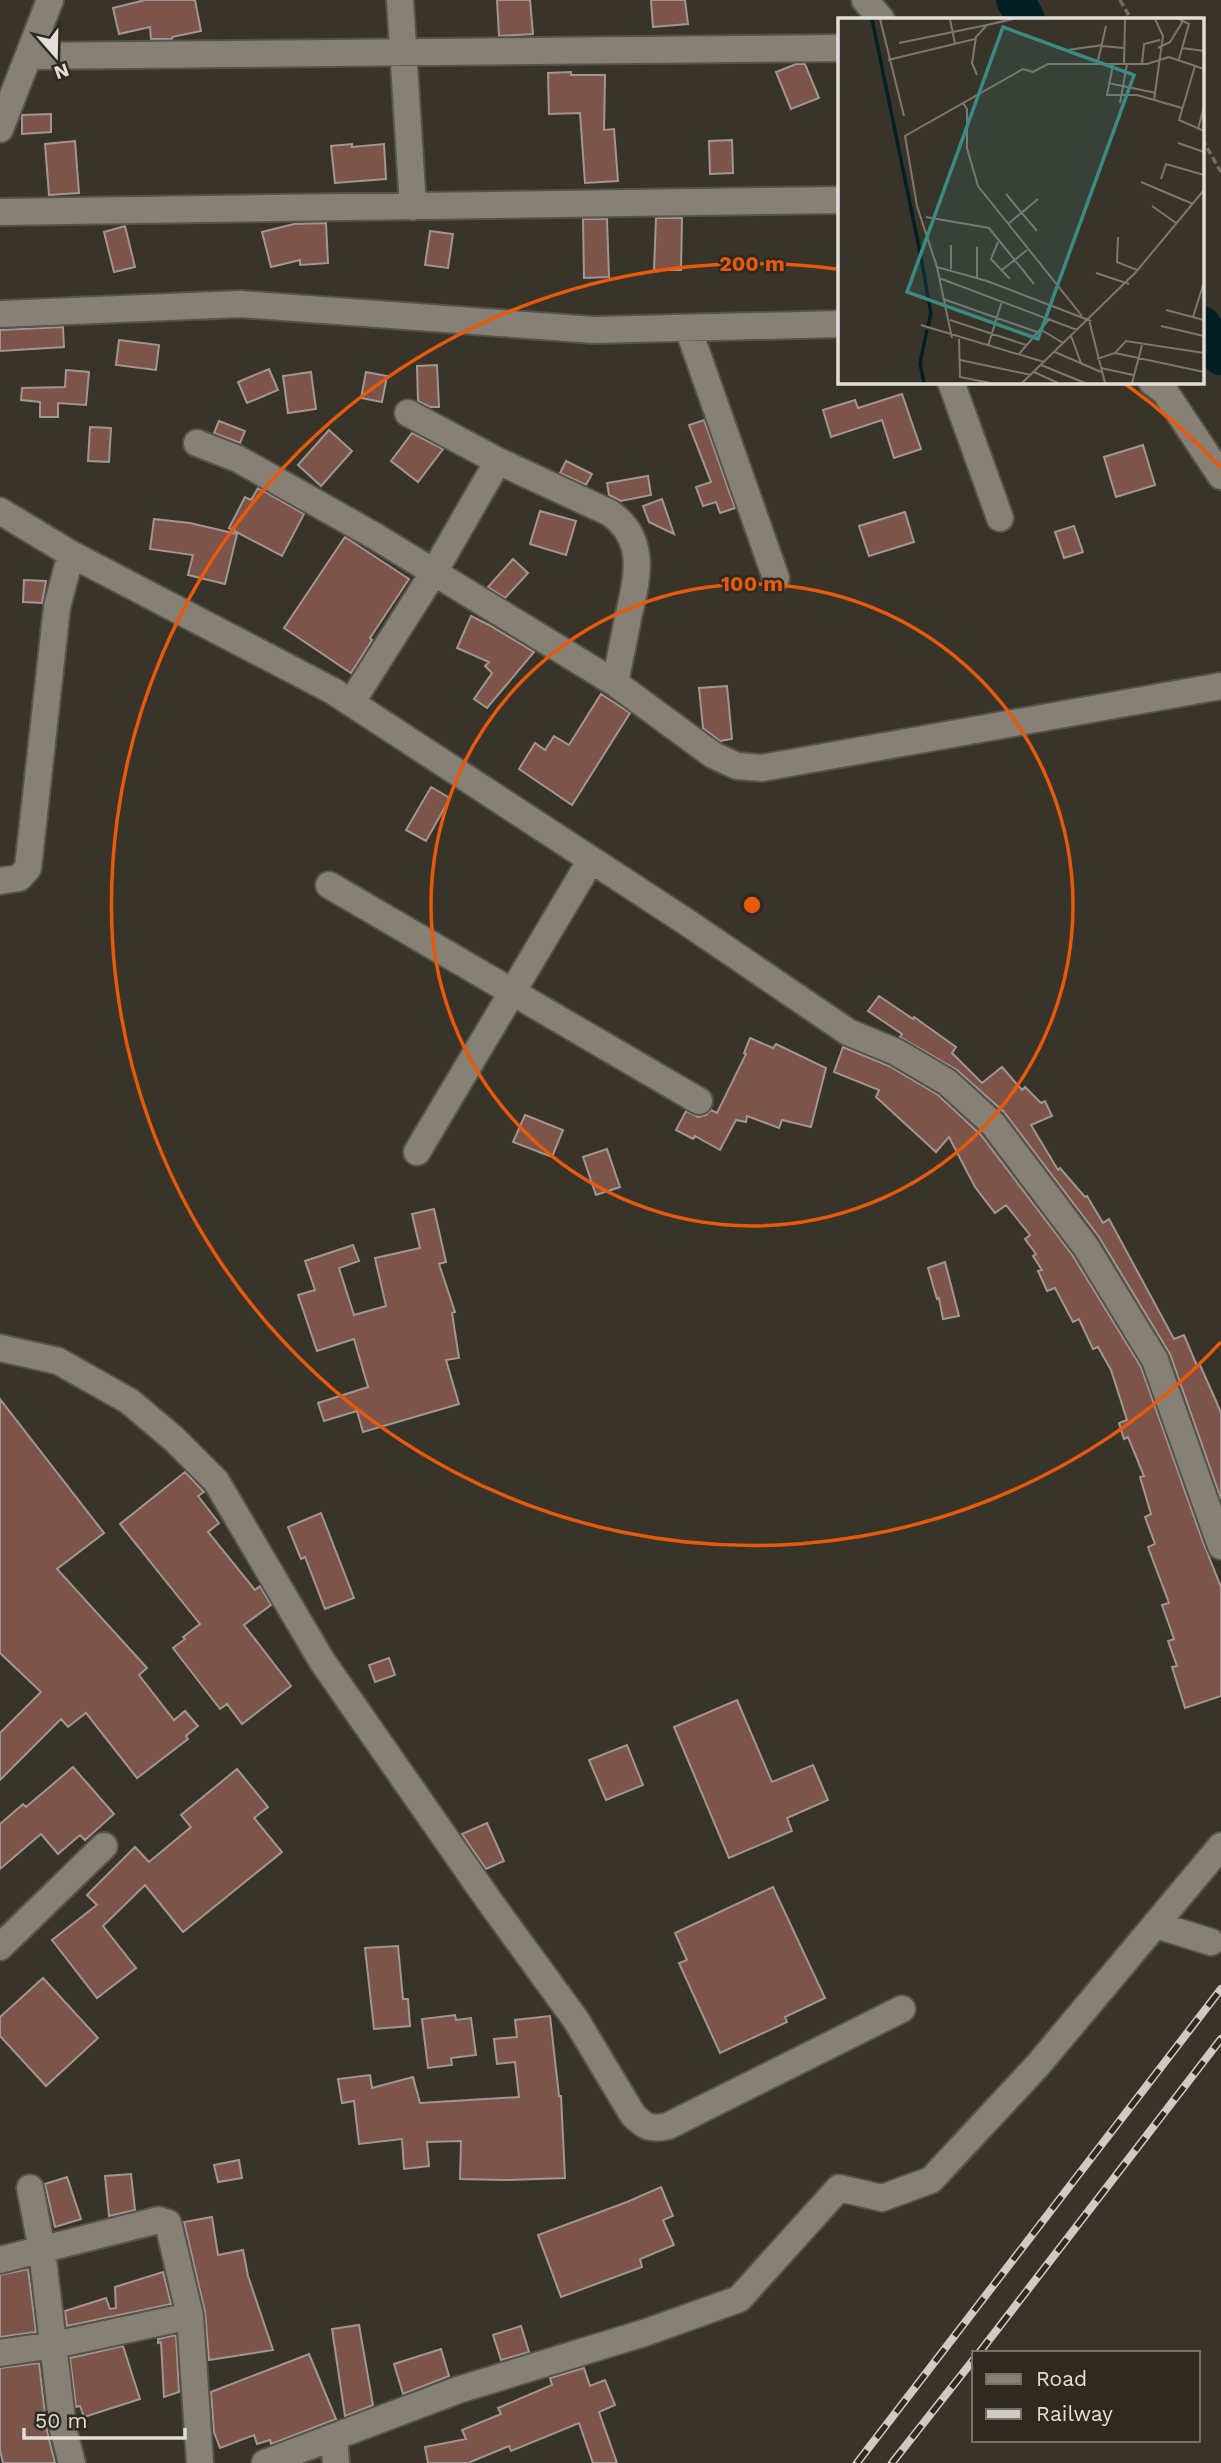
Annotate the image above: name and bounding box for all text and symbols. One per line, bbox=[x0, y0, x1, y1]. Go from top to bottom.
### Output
inset map bbox=[838, 18, 1204, 383]
north arrow bbox=[21, 21, 91, 91]
text: N bbox=[51, 58, 72, 85]
text: 200 m bbox=[719, 251, 785, 276]
text: 100 m bbox=[721, 571, 783, 596]
centre of rings bbox=[740, 893, 764, 917]
legend bbox=[972, 2351, 1200, 2442]
text: Road bbox=[1036, 2366, 1087, 2391]
scale bar bbox=[24, 2396, 186, 2440]
text: Railway bbox=[1036, 2401, 1113, 2426]
text: 50 m bbox=[35, 2408, 87, 2433]

